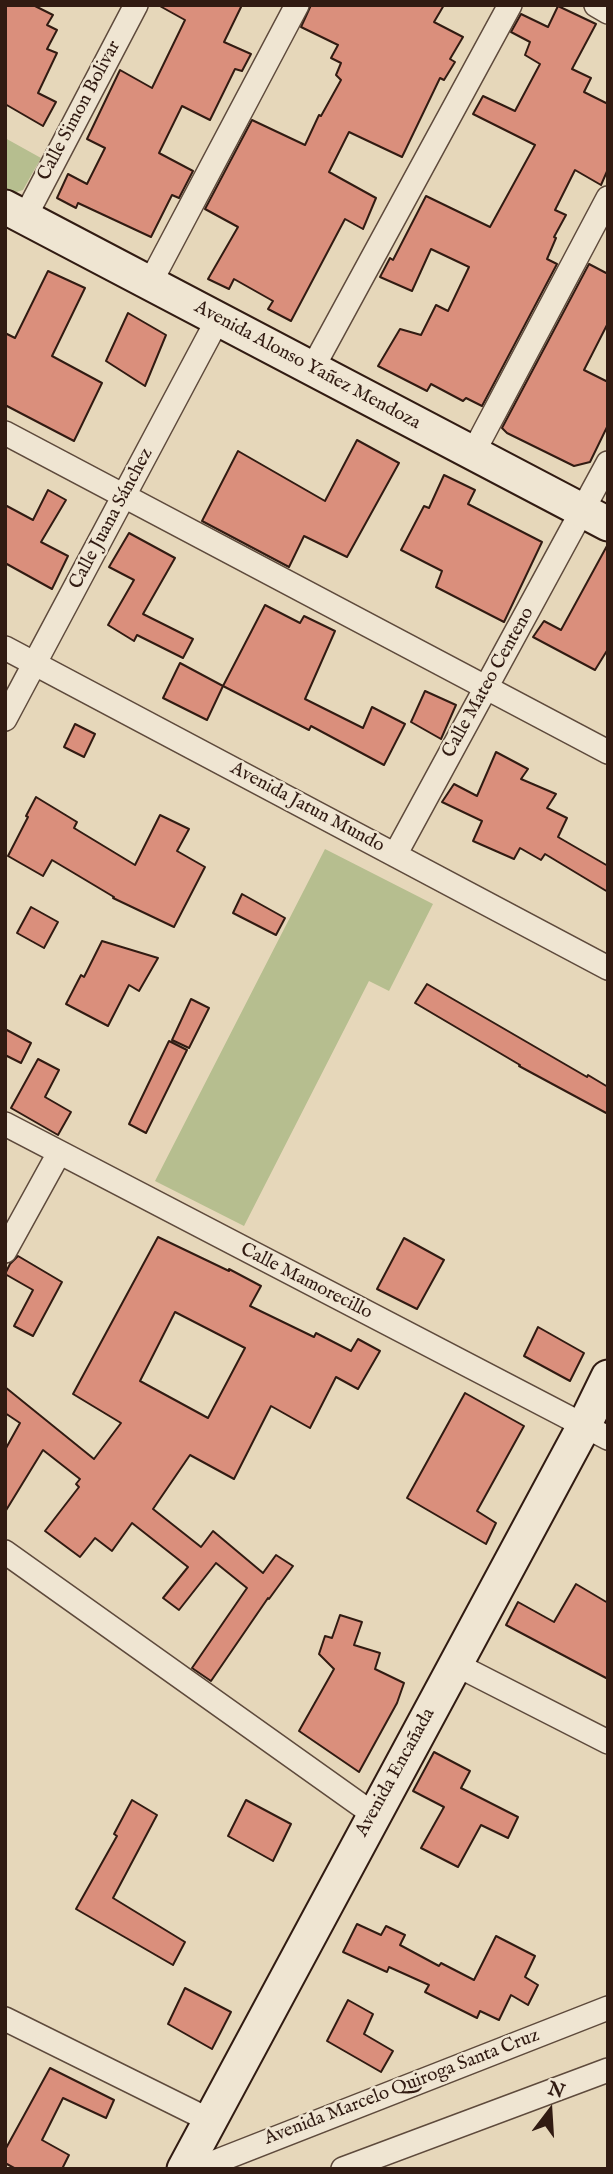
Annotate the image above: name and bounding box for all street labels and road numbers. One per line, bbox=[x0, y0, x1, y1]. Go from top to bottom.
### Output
street label: Calle Simon Bolivar bbox=[33, 37, 127, 185]
street label: Avenida Alonso Yañez Mendoza bbox=[190, 297, 424, 435]
street label: Calle Juana Sánchez bbox=[65, 445, 159, 593]
street label: Calle Mateo Centeno bbox=[438, 604, 540, 762]
street label: Avenida Jatun Mundo bbox=[226, 758, 388, 858]
street label: Calle Mamorecillo bbox=[236, 1239, 376, 1325]
street label: Avenida Encañada bbox=[351, 1705, 441, 1841]
street label: Avenida Marcelo Quiroga Santa Cruz bbox=[261, 2025, 543, 2151]

